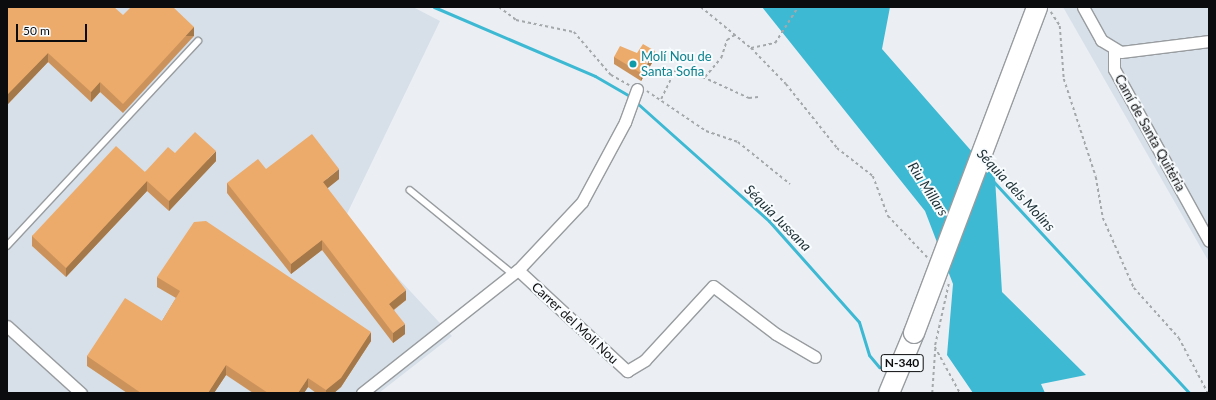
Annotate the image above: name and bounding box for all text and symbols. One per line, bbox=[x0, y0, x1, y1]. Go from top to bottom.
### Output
scale bar bbox=[18, 16, 89, 42]
text: 50 m bbox=[23, 23, 50, 38]
place label: Molí Nou de Santa Sofia bbox=[641, 49, 712, 80]
marker: Molí Nou de Santa Sofia bbox=[628, 59, 638, 69]
street label: Camí de Santa Quitèria bbox=[1111, 72, 1189, 194]
water label: Séquia dels Molins bbox=[973, 145, 1059, 235]
water label: Riu Millars bbox=[904, 159, 952, 219]
water label: Séquia Jussana bbox=[741, 181, 815, 255]
street label: Carrer del Molí Nou bbox=[528, 279, 622, 367]
road number: N-340 bbox=[880, 353, 924, 373]

